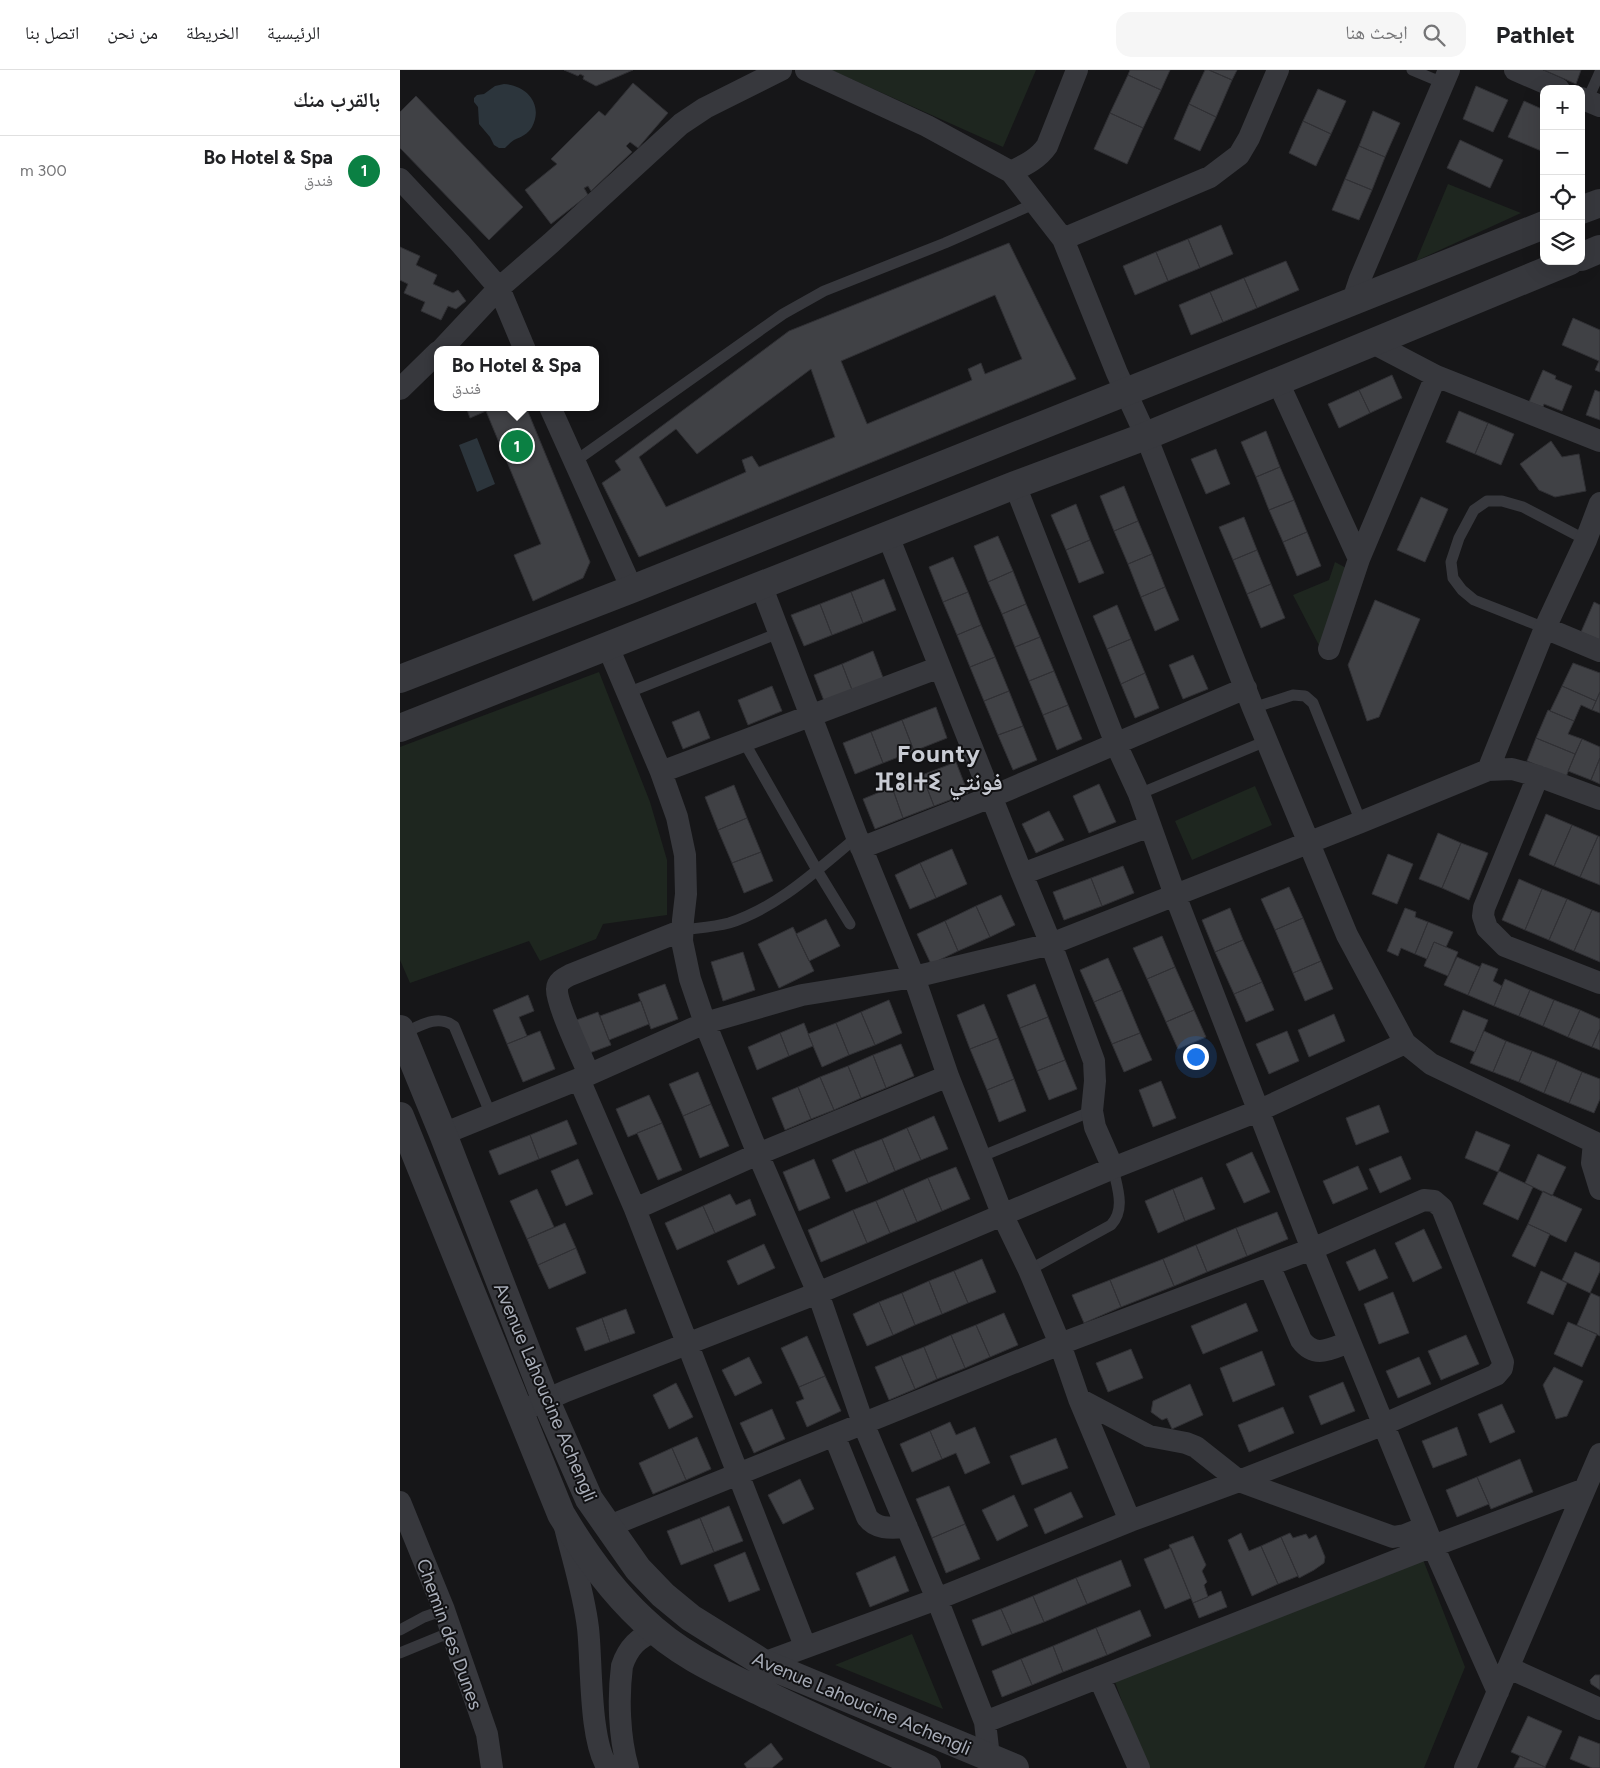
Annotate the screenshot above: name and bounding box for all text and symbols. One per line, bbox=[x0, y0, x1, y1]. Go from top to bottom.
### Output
search box bbox=[1116, 12, 1466, 57]
text: Pathlet bbox=[1496, 20, 1575, 49]
text: ابحث هنا bbox=[1345, 21, 1408, 44]
icon: search bbox=[1420, 21, 1448, 49]
text: اتصل بنا bbox=[25, 22, 79, 44]
text: من نحن bbox=[107, 22, 158, 44]
text: الخريطة bbox=[186, 22, 239, 44]
text: الرئيسية bbox=[267, 22, 320, 44]
map controls bbox=[1540, 85, 1585, 265]
button: + bbox=[1540, 85, 1585, 130]
text: بالقرب منك bbox=[293, 87, 380, 112]
button: − bbox=[1540, 130, 1585, 175]
text: Bo Hotel & Spa bbox=[203, 146, 333, 169]
text: 300 m bbox=[20, 161, 67, 180]
text: 1 bbox=[361, 161, 367, 180]
text: فندق bbox=[304, 171, 333, 190]
button: locate bbox=[1540, 175, 1585, 220]
button: layers bbox=[1540, 220, 1585, 265]
popup bbox=[434, 346, 599, 411]
text: Bo Hotel & Spa bbox=[452, 354, 581, 377]
text: فندق bbox=[452, 379, 481, 398]
pin: 1 bbox=[501, 427, 533, 465]
district label: Founty ⴼⵓⵏⵜⵉ فونتي bbox=[875, 739, 1003, 801]
your location bbox=[1183, 1044, 1209, 1070]
street label: Avenue Lahoucine Achengli bbox=[489, 1279, 602, 1505]
street label: Chemin des Dunes bbox=[412, 1555, 488, 1713]
street label: Avenue Lahoucine Achengli bbox=[749, 1647, 975, 1760]

